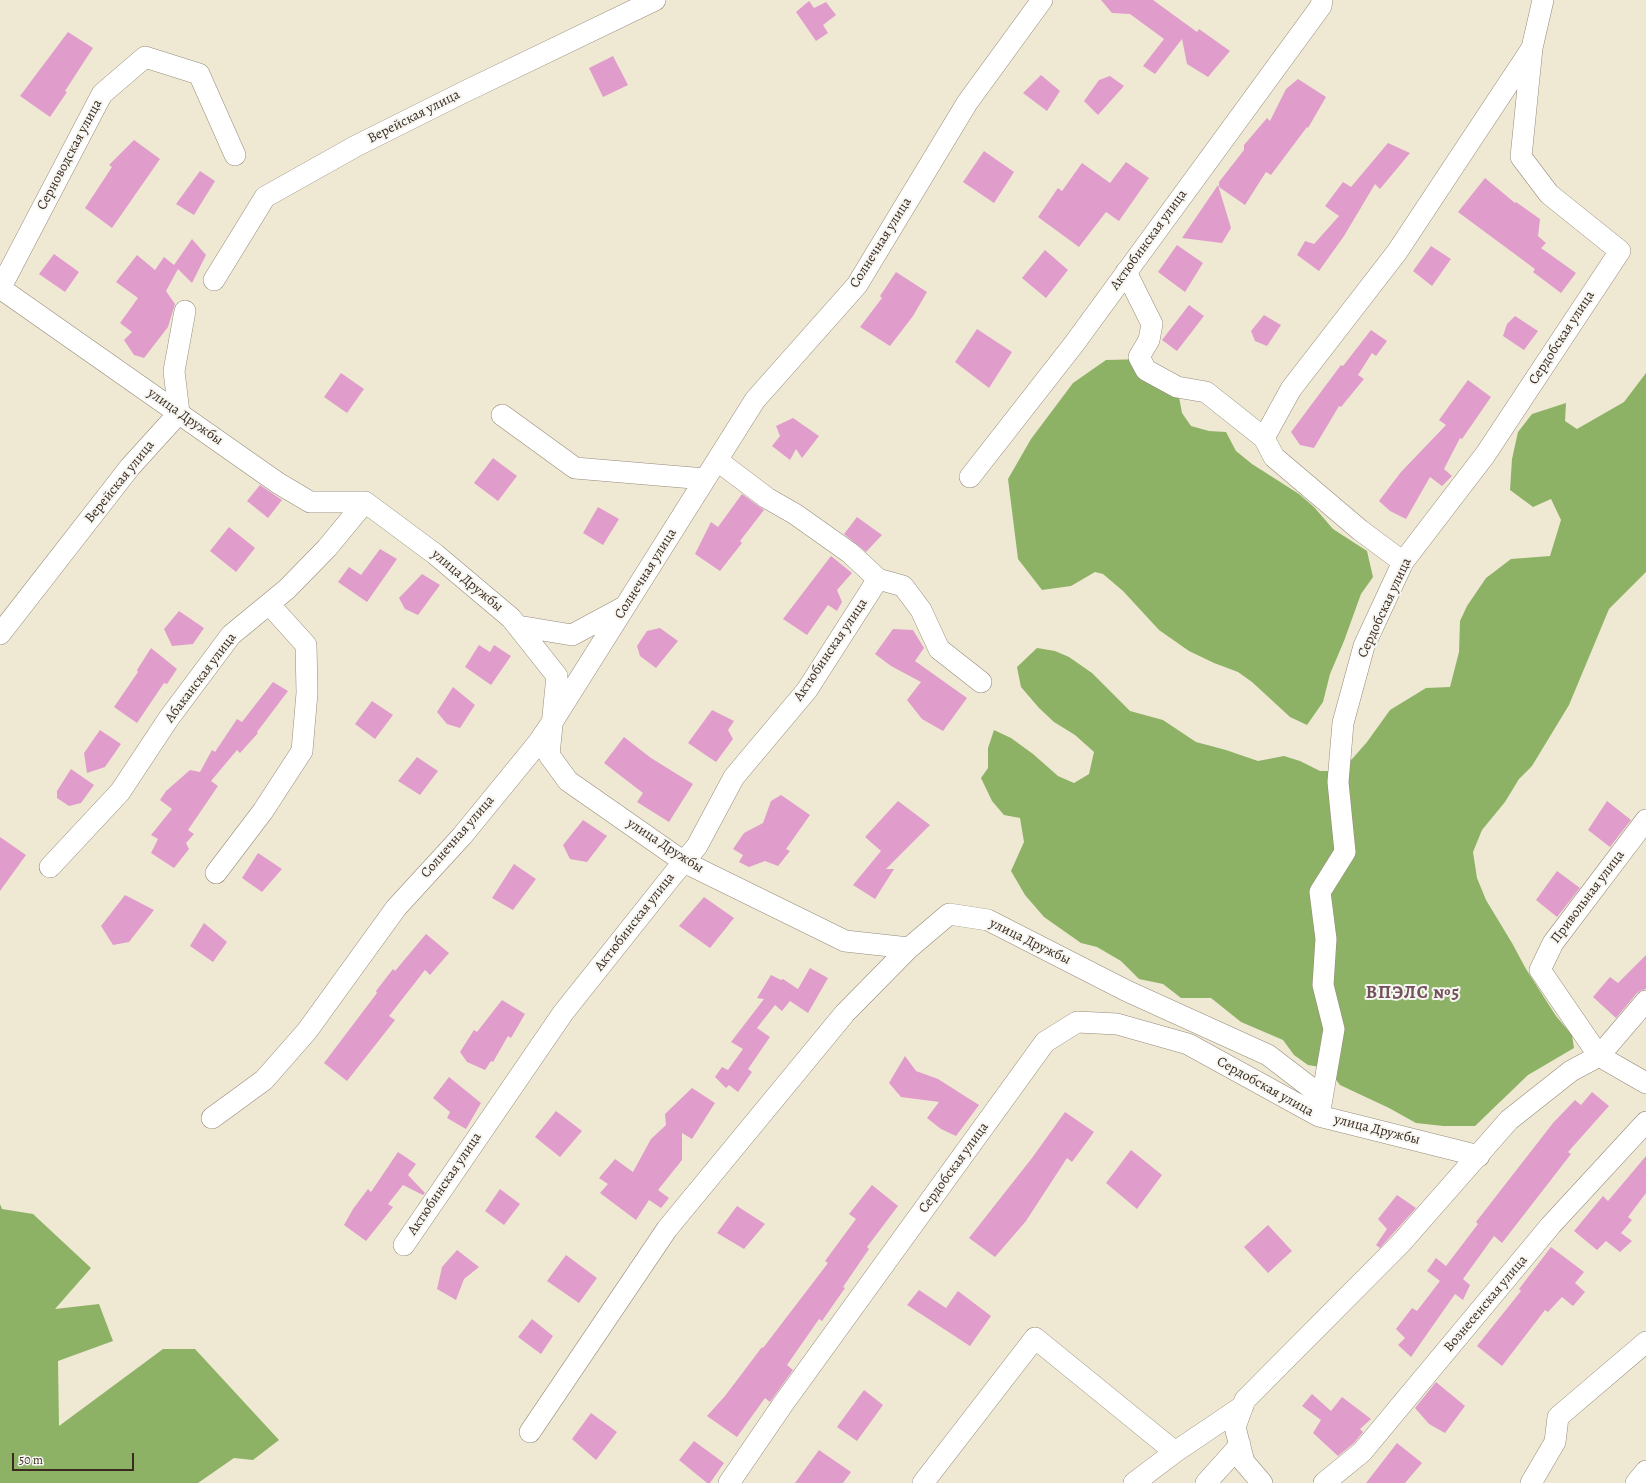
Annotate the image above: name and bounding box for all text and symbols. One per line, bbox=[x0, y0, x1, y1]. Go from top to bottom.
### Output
street label: Верейская улица bbox=[365, 87, 463, 147]
street label: Серноводская улица bbox=[34, 97, 106, 213]
street label: Актюбинская улица bbox=[1107, 186, 1191, 294]
street label: Солнечная улица bbox=[846, 195, 916, 291]
street label: Сердобская улица bbox=[1525, 288, 1599, 388]
street label: улица Дружбы bbox=[144, 385, 226, 449]
street label: Верейская улица bbox=[82, 437, 158, 527]
street label: Солнечная улица bbox=[611, 526, 681, 622]
street label: улица Дружбы bbox=[428, 546, 506, 616]
street label: Сердобская улица bbox=[1354, 555, 1416, 661]
street label: Актюбинская улица bbox=[790, 596, 872, 704]
street label: Абаканская улица bbox=[162, 630, 240, 726]
street label: Солнечная улица bbox=[418, 792, 498, 882]
street label: улица Дружбы bbox=[623, 815, 707, 877]
street label: Привольная улица bbox=[1548, 847, 1628, 947]
street label: Актюбинская улица bbox=[591, 870, 679, 974]
street label: улица Дружбы bbox=[987, 915, 1073, 969]
district label: ВПЭЛС №5 bbox=[1366, 983, 1460, 1005]
street label: Сердобская улица bbox=[1214, 1053, 1316, 1121]
street label: улица Дружбы bbox=[1332, 1111, 1422, 1149]
street label: Сердобская улица bbox=[915, 1119, 993, 1217]
street label: Актюбинская улица bbox=[404, 1130, 486, 1238]
street label: Вознесенская улица bbox=[1441, 1252, 1531, 1356]
scale bar bbox=[14, 1445, 136, 1471]
text: 50 m bbox=[19, 1452, 43, 1468]

